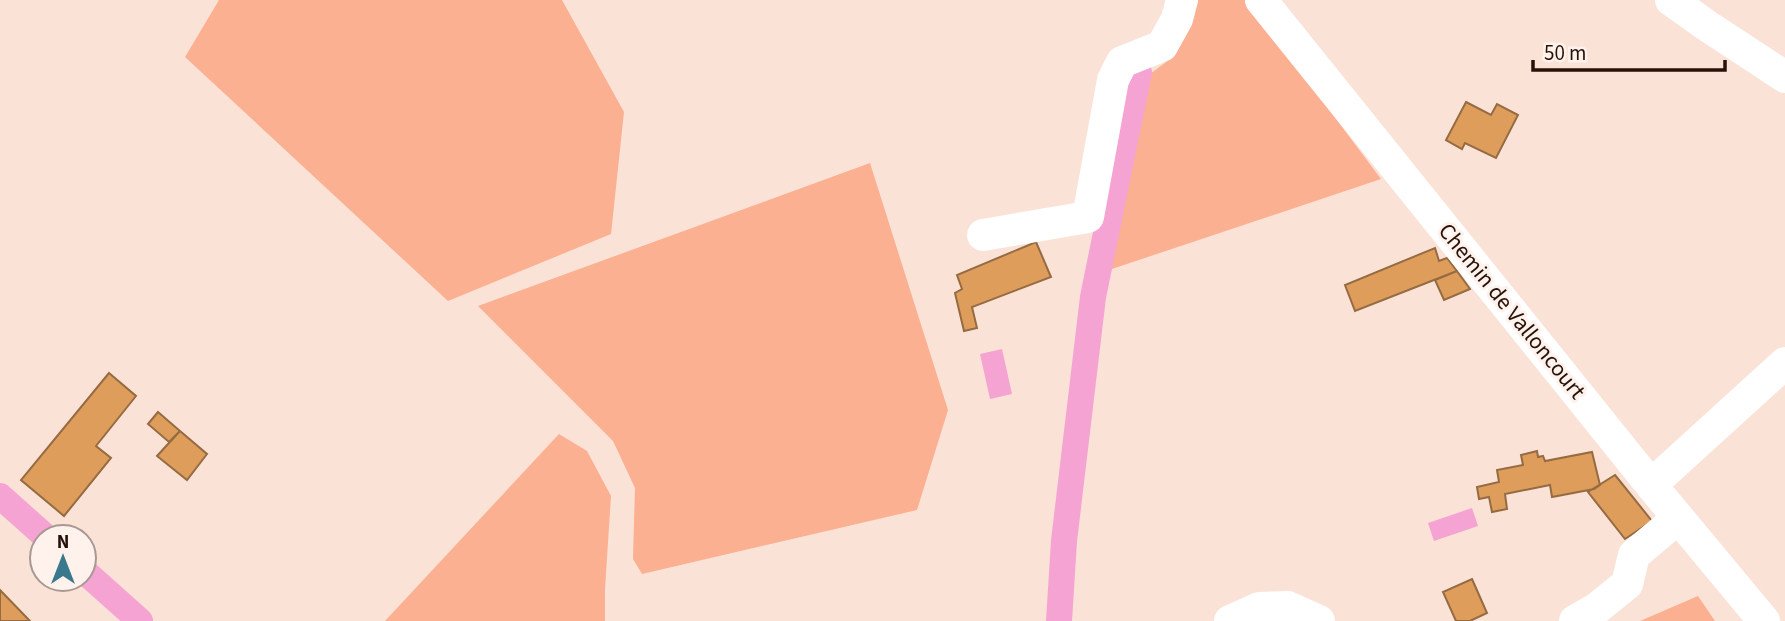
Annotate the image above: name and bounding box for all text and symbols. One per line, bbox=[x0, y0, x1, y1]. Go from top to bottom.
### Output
scale bar bbox=[1533, 28, 1726, 72]
text: 50 m bbox=[1544, 38, 1586, 68]
street label: Chemin de Valloncourt bbox=[1431, 216, 1594, 406]
north arrow bbox=[28, 523, 98, 593]
text: N bbox=[57, 529, 69, 556]

